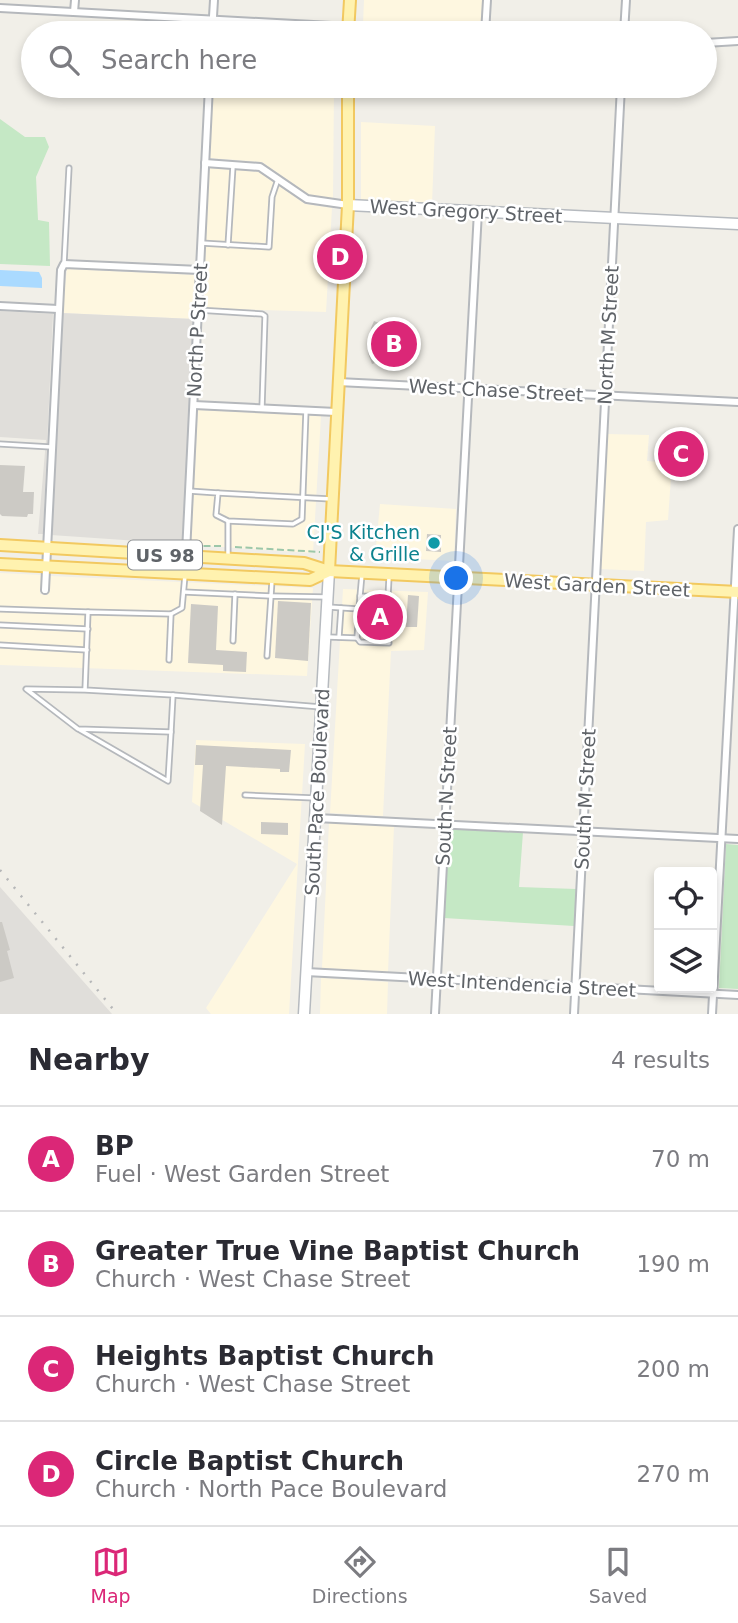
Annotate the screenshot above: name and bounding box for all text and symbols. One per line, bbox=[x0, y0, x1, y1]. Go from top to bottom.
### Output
search box bbox=[21, 21, 717, 98]
icon: search bbox=[45, 41, 83, 79]
text: Search here bbox=[101, 45, 257, 75]
street label: West Gregory Street bbox=[369, 195, 563, 227]
pin: D bbox=[317, 231, 363, 283]
street label: North P Street bbox=[182, 262, 212, 398]
street label: North M Street bbox=[593, 265, 623, 405]
pin: B bbox=[371, 318, 417, 370]
street label: West Chase Street bbox=[408, 374, 584, 406]
pin: C bbox=[658, 428, 704, 480]
place label: CJ'S Kitchen & Grille bbox=[306, 521, 420, 565]
marker: CJ'S Kitchen & Grille bbox=[426, 535, 442, 551]
road number: US 98 bbox=[128, 540, 202, 570]
your location bbox=[439, 561, 473, 595]
street label: West Garden Street bbox=[503, 569, 691, 601]
pin: A bbox=[357, 591, 403, 643]
street label: South Pace Boulevard bbox=[301, 688, 333, 896]
street label: South N Street bbox=[431, 726, 461, 866]
street label: South M Street bbox=[570, 728, 600, 870]
map controls bbox=[654, 867, 717, 993]
button: locate bbox=[654, 867, 717, 930]
button: layers bbox=[654, 930, 717, 993]
street label: West Intendencia Street bbox=[407, 967, 637, 1001]
text: Nearby bbox=[28, 1042, 150, 1077]
text: 4 results bbox=[611, 1047, 710, 1073]
text: BP bbox=[95, 1131, 134, 1161]
text: A bbox=[42, 1146, 60, 1172]
text: 70 m bbox=[651, 1146, 710, 1172]
text: Fuel · West Garden Street bbox=[95, 1161, 389, 1187]
text: Greater True Vine Baptist Church bbox=[95, 1236, 580, 1266]
text: B bbox=[42, 1251, 60, 1277]
text: 190 m bbox=[636, 1251, 710, 1277]
text: Church · West Chase Street bbox=[95, 1266, 410, 1292]
text: Heights Baptist Church bbox=[95, 1341, 435, 1371]
text: C bbox=[43, 1356, 59, 1382]
text: 200 m bbox=[636, 1356, 710, 1382]
text: Church · West Chase Street bbox=[95, 1371, 410, 1397]
text: Circle Baptist Church bbox=[95, 1446, 404, 1476]
text: D bbox=[41, 1461, 61, 1487]
text: 270 m bbox=[636, 1461, 710, 1487]
text: Church · North Pace Boulevard bbox=[95, 1476, 447, 1502]
tab: Map bbox=[91, 1543, 131, 1607]
tab: Directions bbox=[312, 1543, 408, 1607]
tab: Saved bbox=[589, 1543, 647, 1607]

